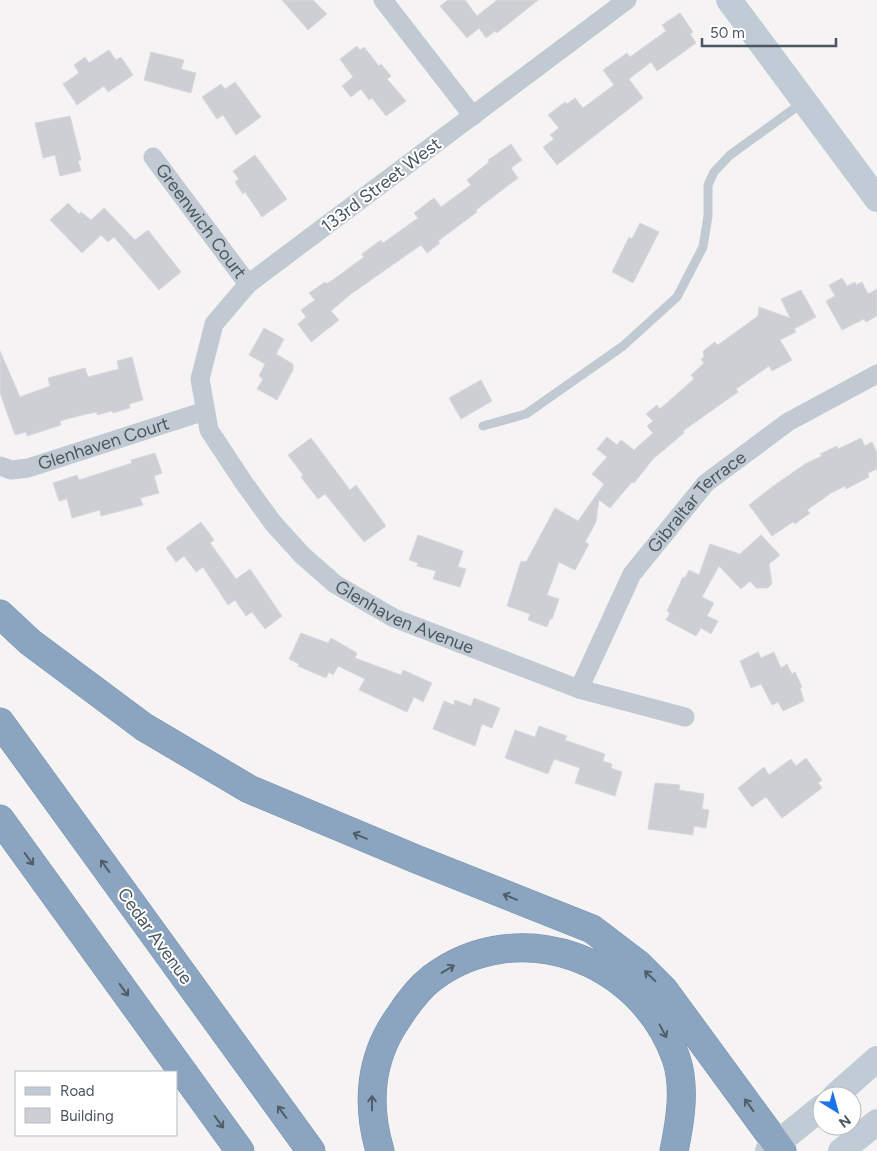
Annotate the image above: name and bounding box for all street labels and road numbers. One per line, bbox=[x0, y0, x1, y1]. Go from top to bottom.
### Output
street label: 133rd Street West bbox=[317, 133, 445, 237]
street label: Greenwich Court bbox=[151, 159, 251, 283]
street label: Glenhaven Court bbox=[35, 412, 172, 475]
street label: Gibraltar Terrace bbox=[643, 446, 750, 557]
street label: Glenhaven Avenue bbox=[331, 575, 477, 659]
street label: Cedar Avenue bbox=[113, 883, 197, 989]

